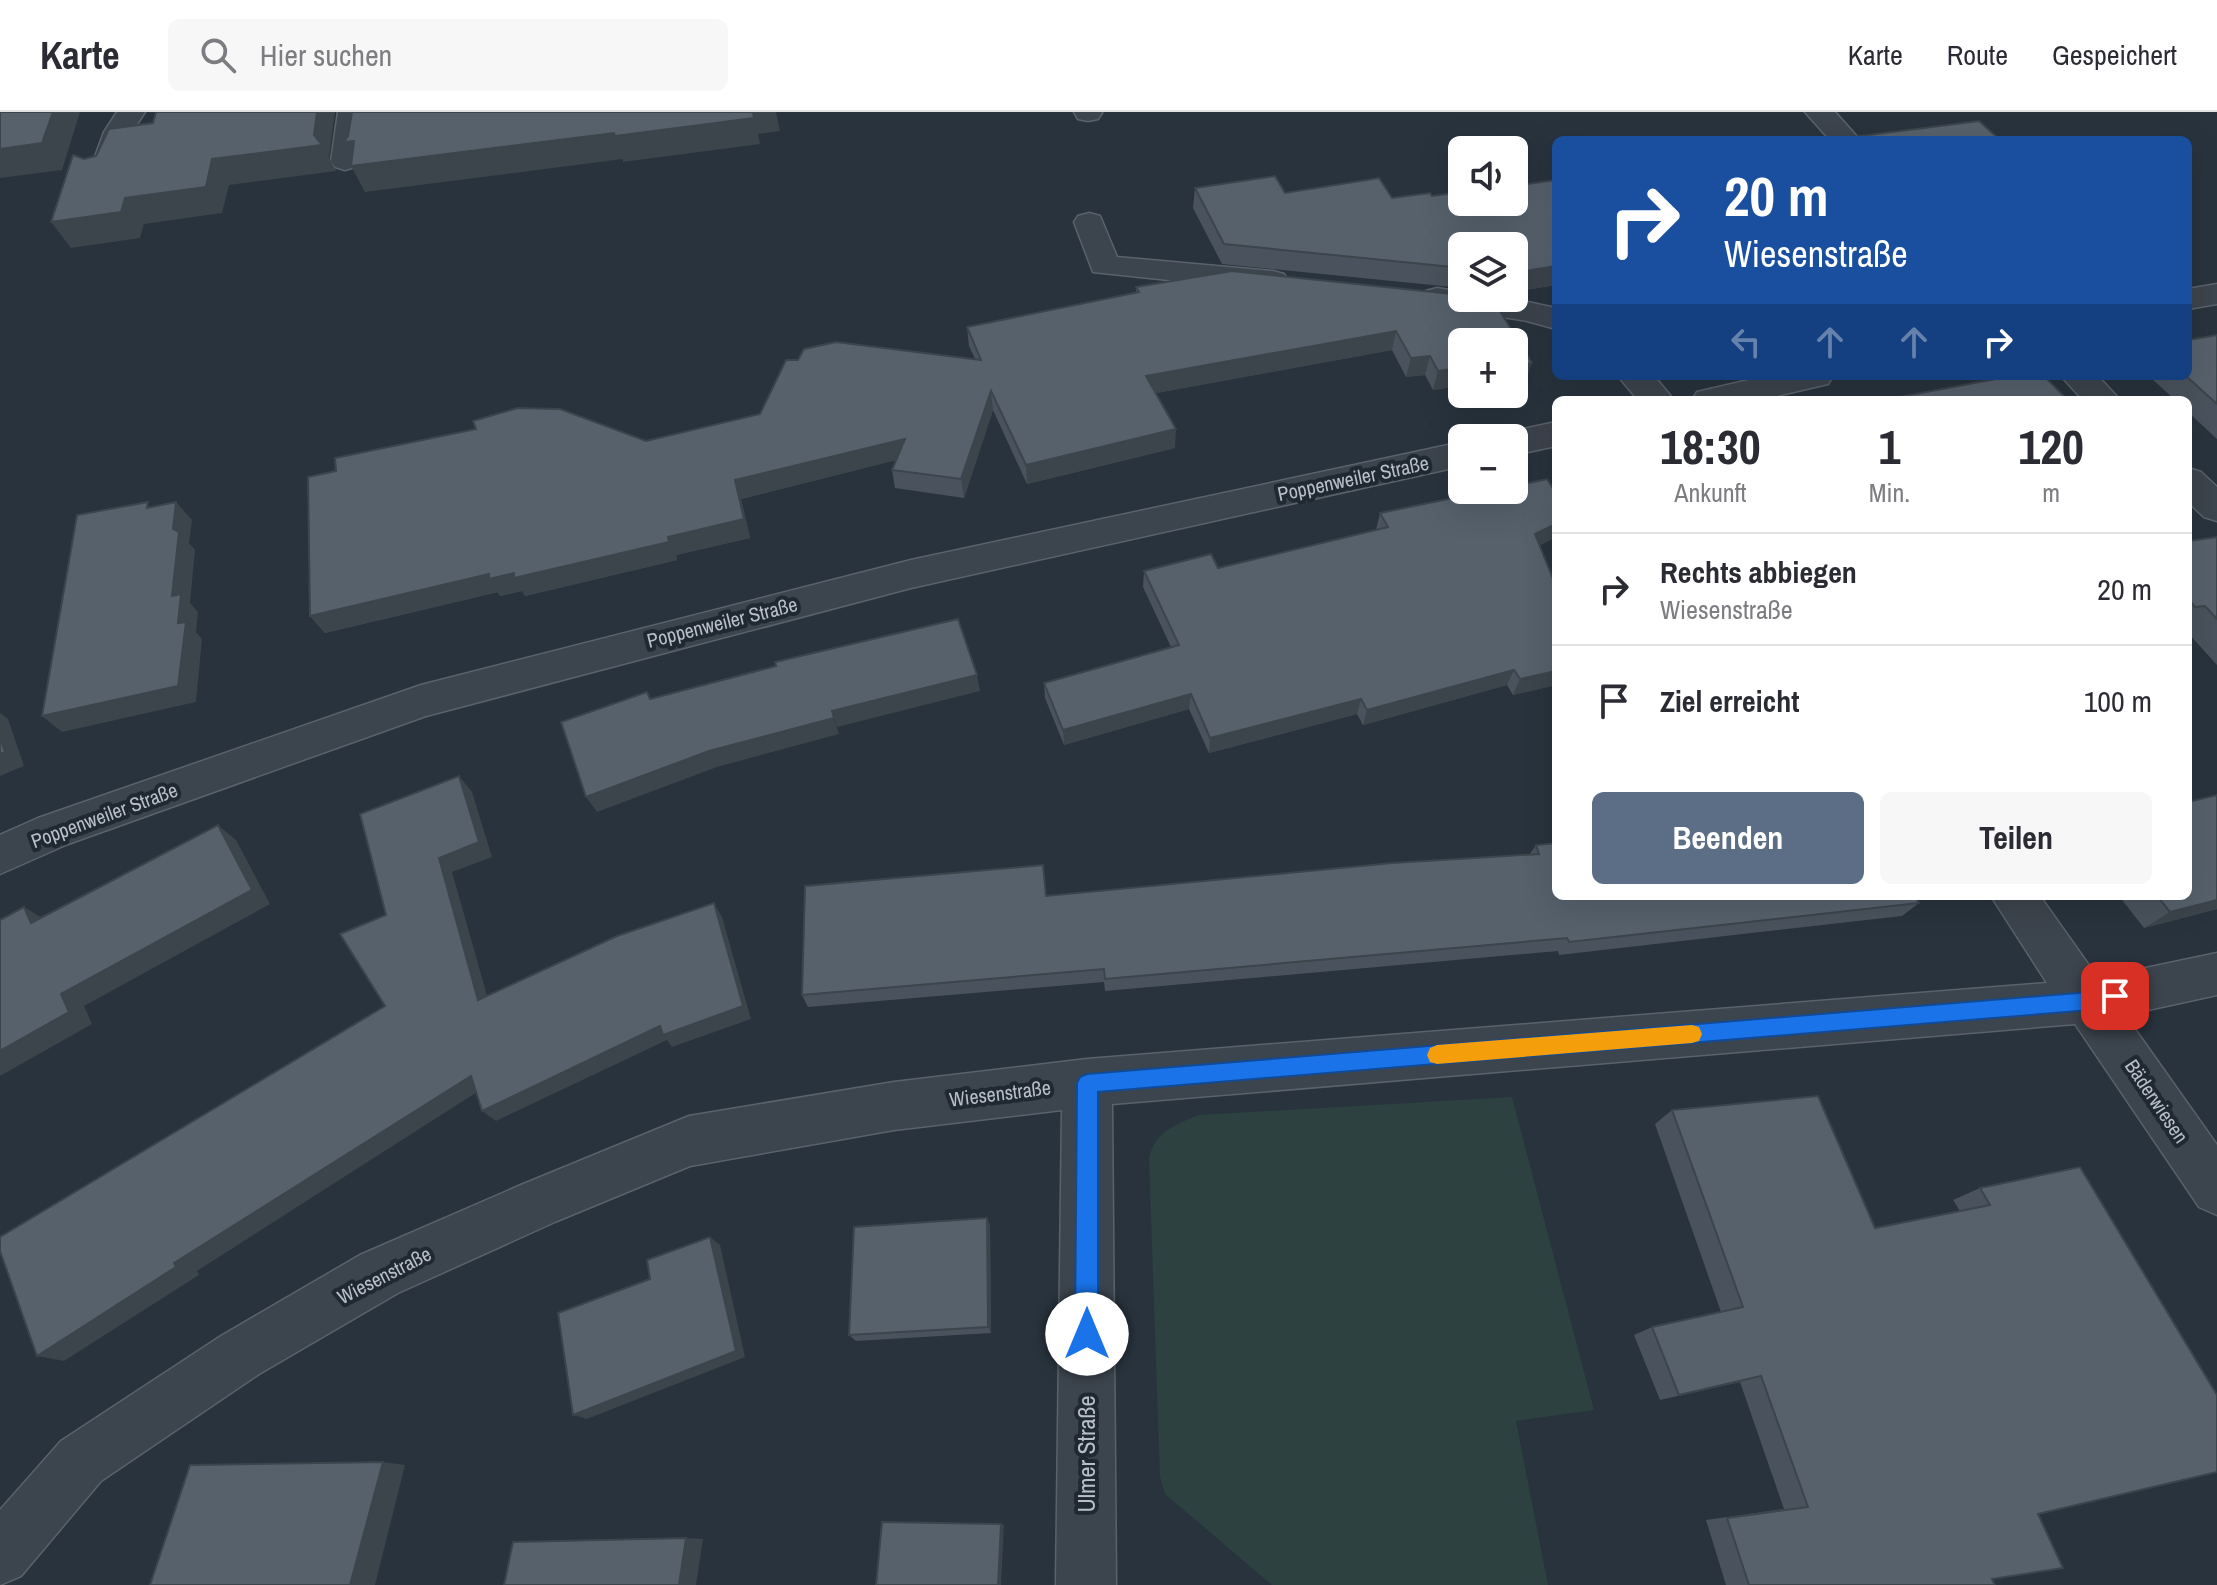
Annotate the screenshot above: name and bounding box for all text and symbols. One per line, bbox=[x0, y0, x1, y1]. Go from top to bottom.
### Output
search box bbox=[168, 19, 728, 91]
text: Karte bbox=[40, 30, 120, 81]
icon: search bbox=[196, 33, 240, 77]
text: Hier suchen bbox=[260, 35, 392, 75]
text: Karte bbox=[1848, 36, 1903, 74]
text: Route bbox=[1947, 36, 2008, 74]
text: Gespeichert bbox=[2052, 36, 2177, 74]
map controls bbox=[1448, 136, 1528, 504]
button: sound bbox=[1448, 136, 1528, 216]
text: 20 m bbox=[1724, 158, 1829, 233]
icon: right bbox=[1592, 168, 1696, 272]
text: Wiesenstraße bbox=[1724, 230, 1908, 278]
button: layers bbox=[1448, 232, 1528, 312]
icon: left bbox=[1724, 320, 1768, 364]
icon: ahead bbox=[1808, 320, 1852, 364]
icon: ahead bbox=[1892, 320, 1936, 364]
icon: right bbox=[1976, 320, 2020, 364]
button: + bbox=[1448, 328, 1528, 408]
text: 18:30 bbox=[1660, 414, 1761, 479]
text: 1 bbox=[1879, 414, 1900, 479]
text: 120 bbox=[2018, 414, 2084, 479]
button: − bbox=[1448, 424, 1528, 504]
street label: Poppenweiler Straße bbox=[1275, 449, 1431, 507]
text: Ankunft bbox=[1674, 475, 1747, 510]
text: Min. bbox=[1869, 475, 1910, 510]
text: m bbox=[2042, 475, 2060, 510]
text: Rechts abbiegen bbox=[1660, 552, 1857, 592]
icon: right bbox=[1592, 567, 1636, 611]
text: 20 m bbox=[2097, 569, 2152, 609]
street label: Poppenweiler Straße bbox=[644, 590, 800, 654]
text: Wiesenstraße bbox=[1660, 592, 1793, 627]
icon: arrive bbox=[1592, 679, 1636, 723]
text: Ziel erreicht bbox=[1660, 681, 1799, 721]
text: 100 m bbox=[2084, 681, 2152, 721]
street label: Poppenweiler Straße bbox=[27, 776, 181, 854]
button: Beenden bbox=[1592, 792, 1864, 884]
button: Teilen bbox=[1880, 792, 2152, 884]
pin bbox=[2081, 962, 2149, 1030]
icon: arrive bbox=[2093, 974, 2137, 1018]
street label: Bäderwiesen bbox=[2119, 1054, 2195, 1148]
street label: Wiesenstraße bbox=[948, 1073, 1052, 1113]
street label: Wiesenstraße bbox=[332, 1240, 436, 1310]
position arrow bbox=[1045, 1292, 1129, 1376]
street label: Ulmer Straße bbox=[1070, 1396, 1102, 1513]

